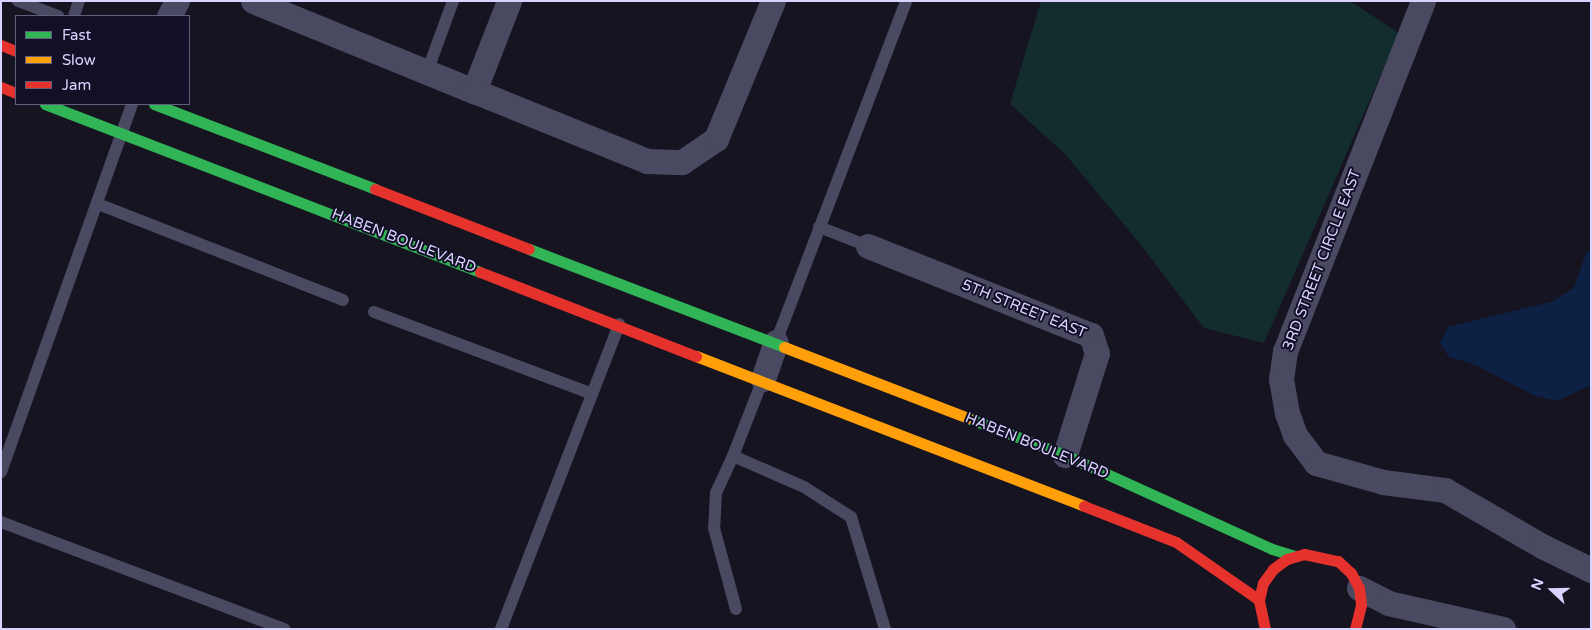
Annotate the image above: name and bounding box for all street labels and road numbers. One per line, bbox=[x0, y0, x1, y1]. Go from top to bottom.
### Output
street label: 3RD STREET CIRCLE EAST bbox=[1279, 167, 1365, 353]
street label: HABEN BOULEVARD bbox=[329, 205, 479, 277]
street label: 5TH STREET EAST bbox=[959, 276, 1089, 342]
street label: HABEN BOULEVARD bbox=[962, 409, 1112, 483]

